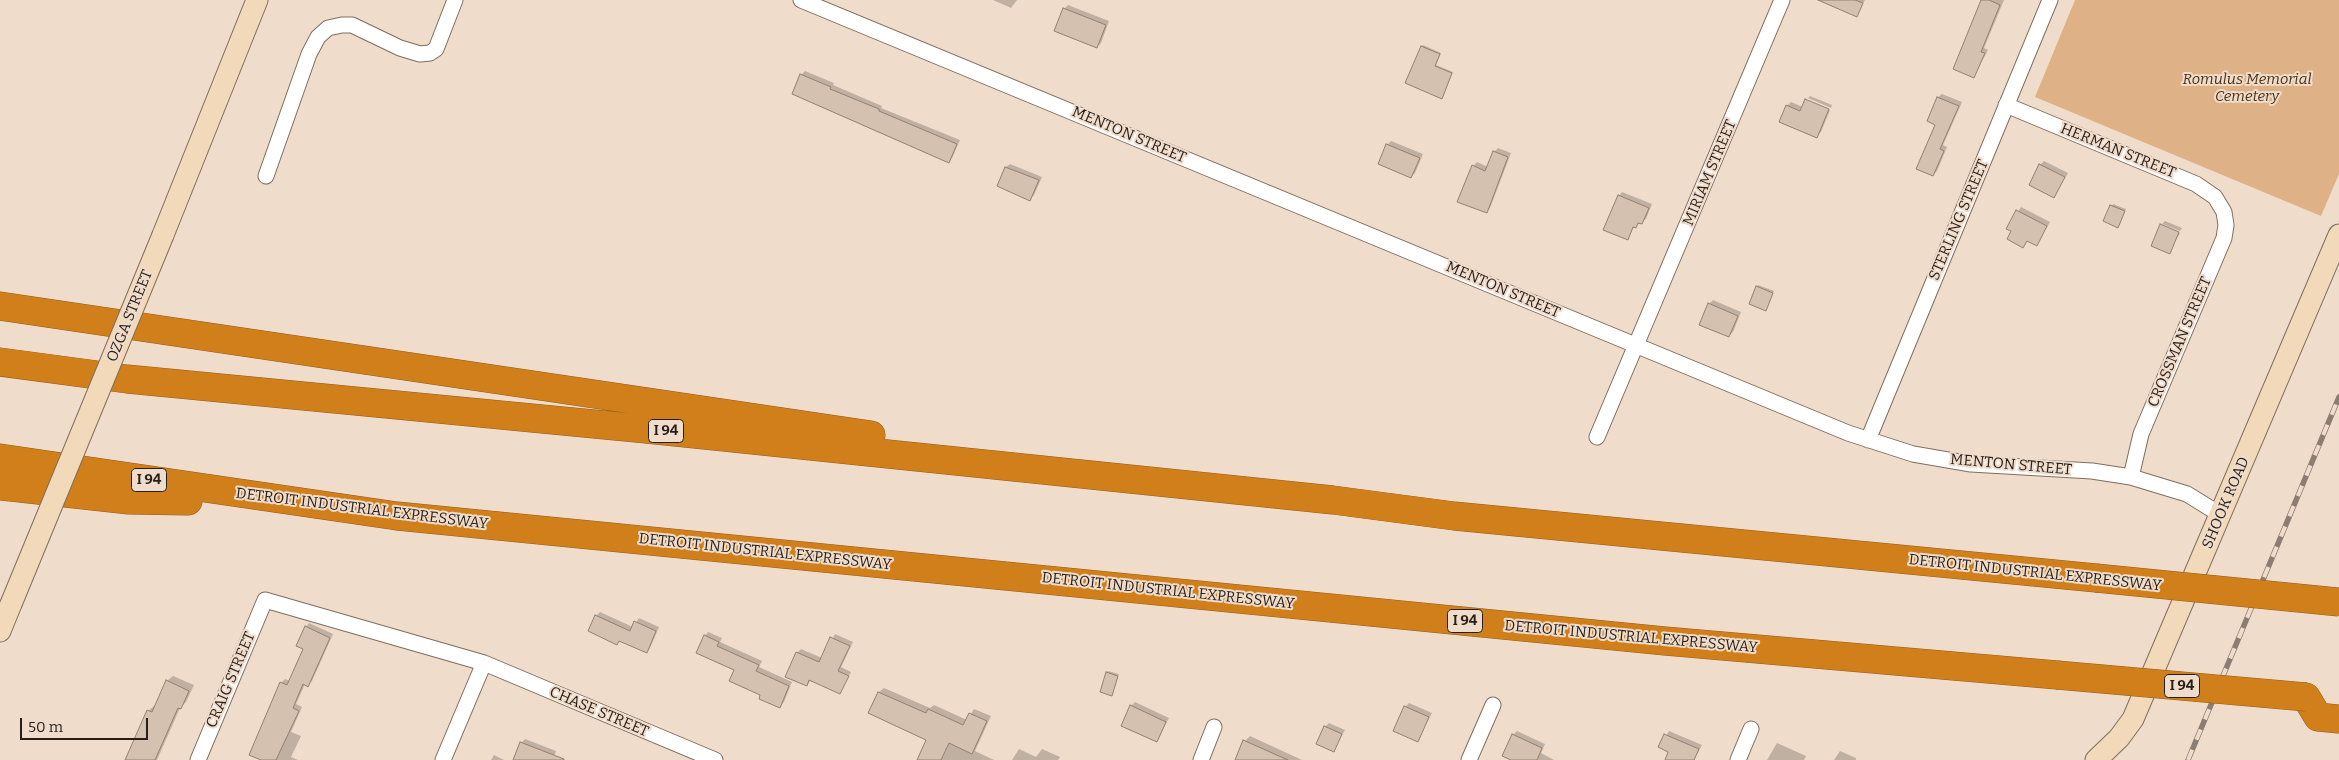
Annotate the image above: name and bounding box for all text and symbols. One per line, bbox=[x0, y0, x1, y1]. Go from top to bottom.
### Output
park label: Romulus Memorial Cemetery bbox=[2183, 71, 2311, 106]
street label: MENTON STREET bbox=[1069, 103, 1189, 167]
street label: MIRIAM STREET bbox=[1680, 117, 1740, 229]
street label: HERMAN STREET bbox=[2058, 120, 2178, 182]
street label: STERLING STREET bbox=[1925, 157, 1993, 283]
street label: MENTON STREET bbox=[1443, 258, 1563, 322]
street label: OZGA STREET bbox=[103, 267, 157, 365]
street label: CROSSMAN STREET bbox=[2144, 274, 2216, 410]
road number: I 94 bbox=[648, 420, 684, 442]
street label: MENTON STREET bbox=[1949, 451, 2073, 479]
street label: SHOOK ROAD bbox=[2199, 454, 2253, 552]
road number: I 94 bbox=[132, 468, 166, 492]
street label: DETROIT INDUSTRIAL EXPRESSWAY bbox=[235, 485, 489, 533]
street label: DETROIT INDUSTRIAL EXPRESSWAY bbox=[638, 530, 892, 574]
street label: DETROIT INDUSTRIAL EXPRESSWAY bbox=[1908, 551, 2162, 595]
street label: DETROIT INDUSTRIAL EXPRESSWAY bbox=[1041, 569, 1295, 613]
road number: I 94 bbox=[1448, 610, 1482, 632]
street label: DETROIT INDUSTRIAL EXPRESSWAY bbox=[1504, 617, 1758, 657]
street label: CRAIG STREET bbox=[203, 629, 259, 731]
road number: I 94 bbox=[2164, 674, 2200, 698]
street label: CHASE STREET bbox=[547, 683, 651, 741]
scale bar bbox=[22, 708, 150, 740]
text: 50 m bbox=[28, 718, 63, 736]

